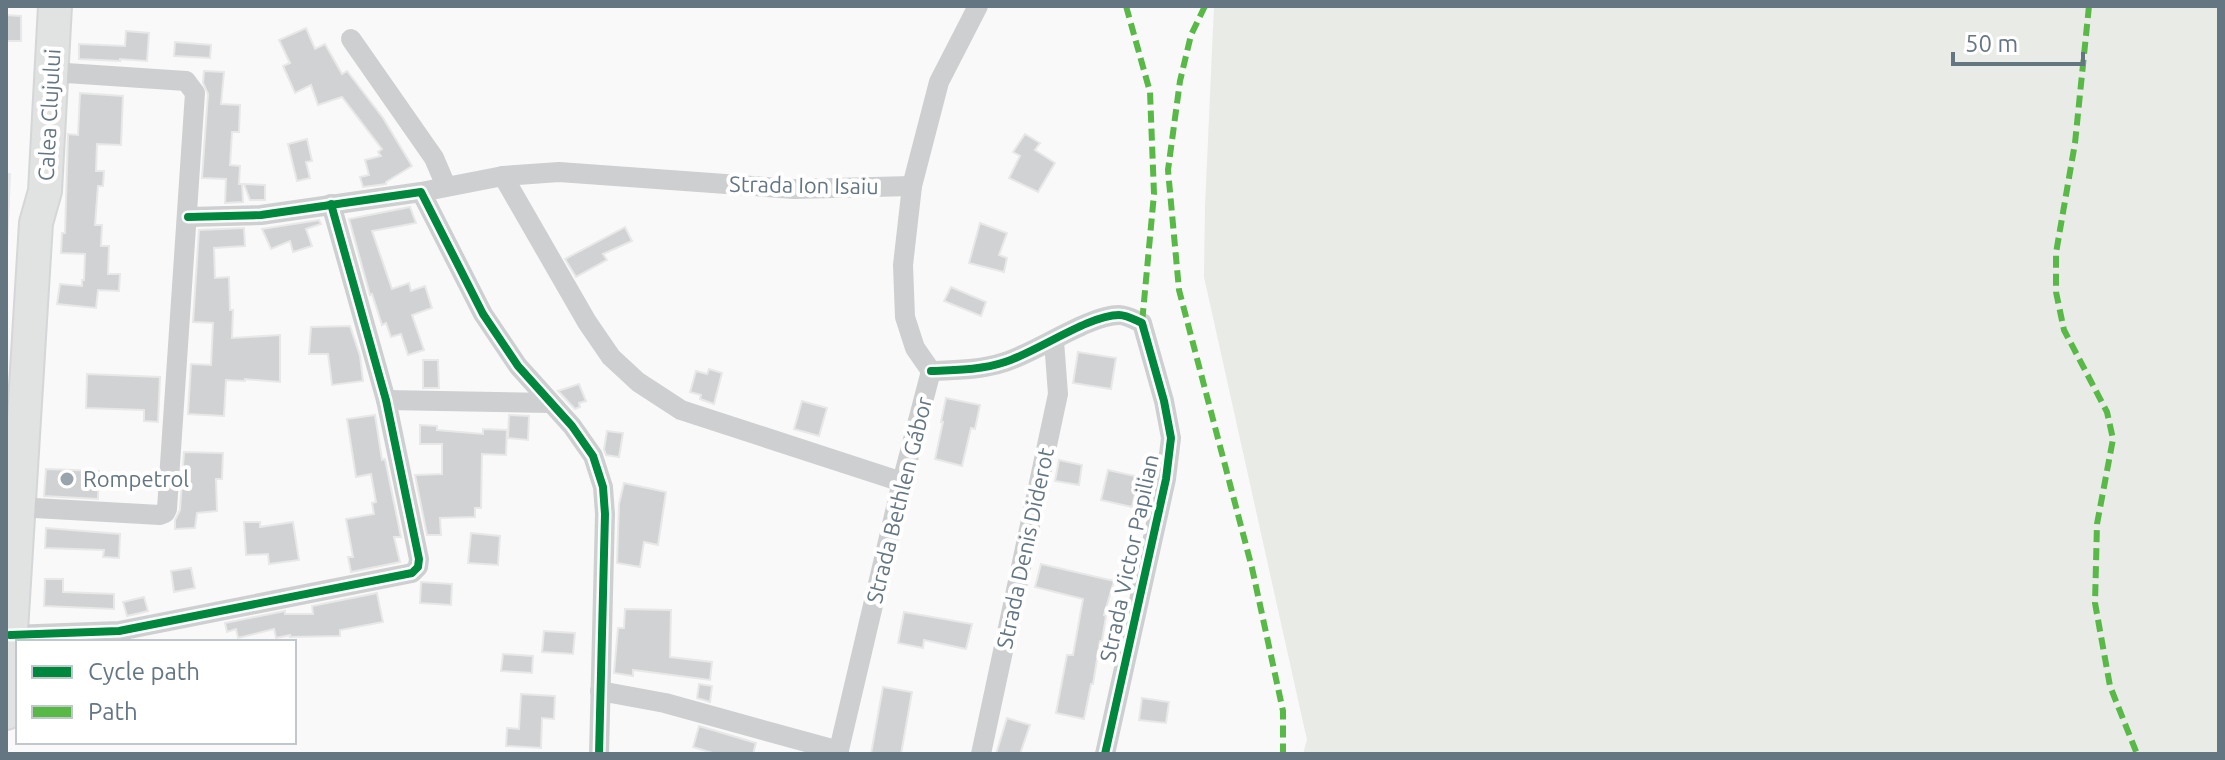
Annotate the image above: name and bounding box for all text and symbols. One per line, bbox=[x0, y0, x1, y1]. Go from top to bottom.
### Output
scale bar bbox=[1953, 16, 2083, 66]
text: 50 m bbox=[1965, 30, 2018, 57]
street label: Calea Clujului bbox=[33, 48, 64, 182]
street label: Strada Ion Isaiu bbox=[729, 171, 879, 198]
street label: Strada Bethlen Gábor bbox=[861, 393, 936, 606]
street label: Strada Denis Diderot bbox=[991, 445, 1058, 651]
street label: Strada Victor Papilian bbox=[1094, 452, 1163, 664]
place label: Rompetrol bbox=[83, 466, 189, 491]
marker: Rompetrol bbox=[58, 470, 76, 488]
legend bbox=[16, 640, 296, 744]
text: Cycle path bbox=[88, 658, 200, 685]
text: Path bbox=[88, 698, 138, 725]

